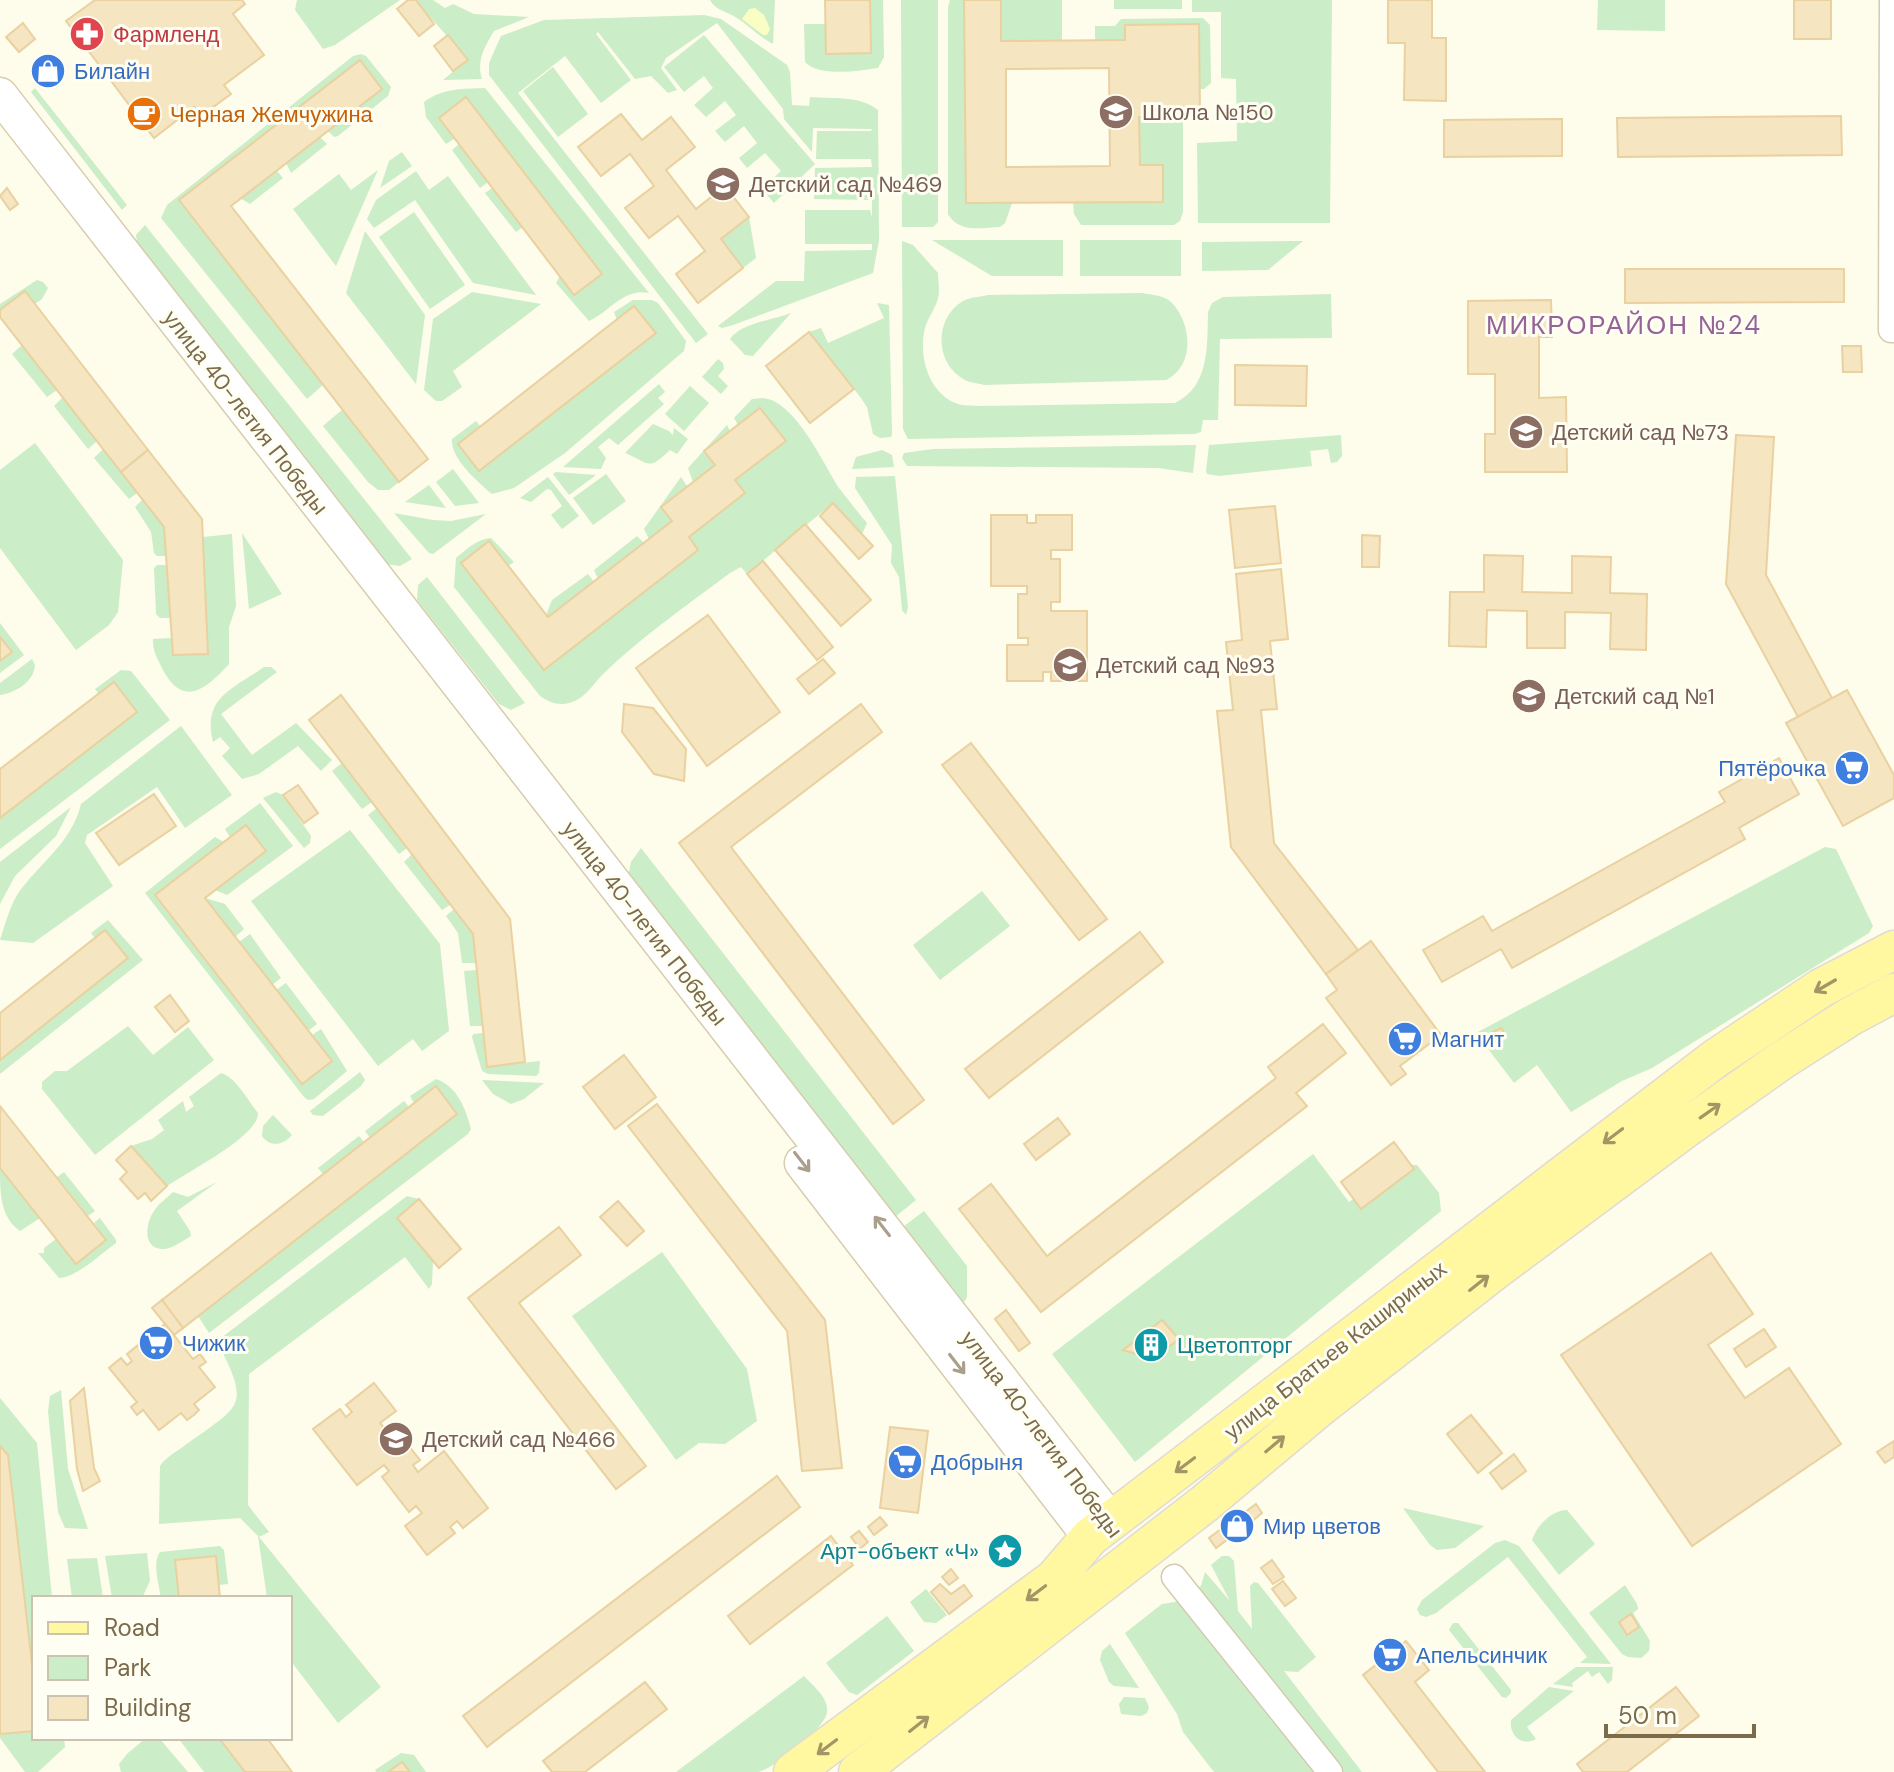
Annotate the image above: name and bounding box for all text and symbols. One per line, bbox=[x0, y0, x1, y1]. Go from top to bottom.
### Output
pharmacy icon: Фармленд bbox=[68, 15, 106, 53]
place label: Фармленд bbox=[113, 20, 220, 49]
shop icon: Билайн bbox=[29, 52, 67, 90]
place label: Билайн bbox=[74, 57, 150, 86]
school or university icon: Школа №150 bbox=[1097, 93, 1135, 131]
cafe icon: Черная Жемчужина bbox=[125, 95, 163, 133]
place label: Школа №150 bbox=[1142, 98, 1274, 127]
place label: Черная Жемчужина bbox=[170, 100, 374, 129]
school or university icon: Детский сад №469 bbox=[704, 165, 742, 203]
place label: Детский сад №469 bbox=[749, 170, 942, 199]
street label: улица 40-летия Победы bbox=[157, 304, 335, 520]
district label: МИКРОРАЙОН №24 bbox=[1486, 308, 1762, 342]
school or university icon: Детский сад №73 bbox=[1507, 413, 1545, 451]
place label: Детский сад №73 bbox=[1552, 418, 1729, 447]
school or university icon: Детский сад №93 bbox=[1051, 646, 1089, 684]
place label: Детский сад №93 bbox=[1096, 651, 1275, 680]
school or university icon: Детский сад №1 bbox=[1510, 677, 1548, 715]
place label: Детский сад №1 bbox=[1555, 682, 1715, 711]
supermarket icon: Пятёрочка bbox=[1833, 749, 1871, 787]
place label: Пятёрочка bbox=[1718, 754, 1827, 783]
street label: улица 40-летия Победы bbox=[556, 815, 734, 1031]
one-way arrow bbox=[1814, 978, 1837, 994]
supermarket icon: Магнит bbox=[1386, 1020, 1424, 1058]
place label: Магнит bbox=[1431, 1025, 1504, 1054]
one-way arrow bbox=[1698, 1103, 1720, 1119]
one-way arrow bbox=[1602, 1127, 1624, 1144]
one-way arrow bbox=[793, 1151, 810, 1172]
one-way arrow bbox=[873, 1216, 890, 1237]
street label: улица Братьев Кашириных bbox=[1218, 1254, 1452, 1446]
one-way arrow bbox=[1468, 1274, 1489, 1292]
supermarket icon: Чижик bbox=[137, 1324, 175, 1362]
street label: улица 40-летия Победы bbox=[954, 1325, 1129, 1544]
building icon: Цветопторг bbox=[1132, 1326, 1170, 1364]
place label: Чижик bbox=[182, 1329, 246, 1358]
place label: Цветопторг bbox=[1177, 1331, 1293, 1360]
one-way arrow bbox=[949, 1353, 966, 1374]
school or university icon: Детский сад №466 bbox=[377, 1420, 415, 1458]
place label: Детский сад №466 bbox=[422, 1425, 616, 1454]
one-way arrow bbox=[1264, 1435, 1285, 1453]
supermarket icon: Добрыня bbox=[886, 1443, 924, 1481]
place label: Добрыня bbox=[931, 1448, 1023, 1477]
one-way arrow bbox=[1175, 1457, 1196, 1474]
shop icon: Мир цветов bbox=[1218, 1507, 1256, 1545]
place label: Мир цветов bbox=[1263, 1512, 1381, 1541]
place icon: Арт-объект «Ч» bbox=[986, 1532, 1024, 1570]
place label: Арт-объект «Ч» bbox=[820, 1537, 979, 1566]
one-way arrow bbox=[1025, 1584, 1047, 1601]
legend bbox=[32, 1596, 292, 1740]
text: Road bbox=[104, 1612, 160, 1643]
supermarket icon: Апельсинчик bbox=[1371, 1636, 1409, 1674]
place label: Апельсинчик bbox=[1416, 1641, 1548, 1670]
text: Park bbox=[104, 1652, 151, 1683]
scale bar bbox=[1606, 1688, 1754, 1738]
text: Building bbox=[104, 1692, 191, 1723]
text: 50 m bbox=[1618, 1700, 1677, 1731]
one-way arrow bbox=[908, 1716, 929, 1733]
one-way arrow bbox=[816, 1739, 838, 1756]

